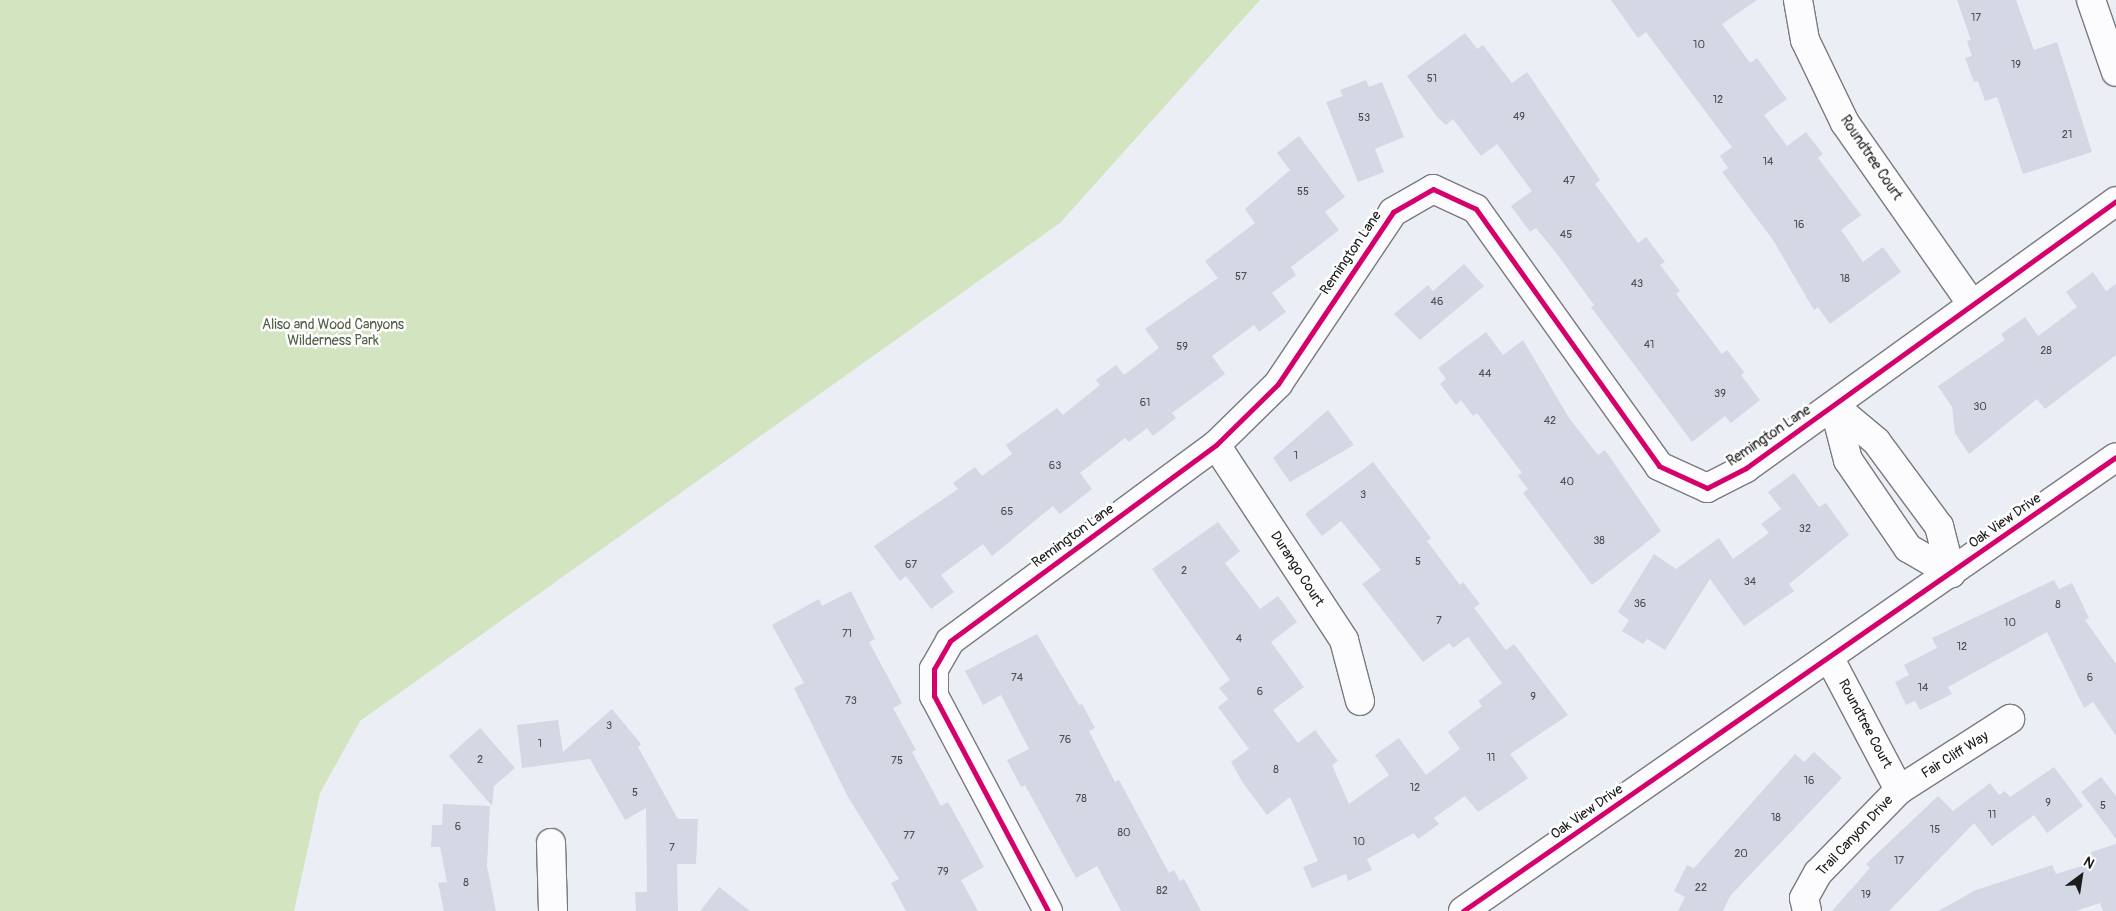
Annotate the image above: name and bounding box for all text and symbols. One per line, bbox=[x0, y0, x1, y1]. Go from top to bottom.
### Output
house number: 17 bbox=[1971, 11, 1981, 25]
house number: 10 bbox=[1693, 38, 1705, 52]
house number: 19 bbox=[2011, 58, 2021, 72]
house number: 51 bbox=[1427, 72, 1437, 86]
house number: 12 bbox=[1713, 93, 1723, 107]
house number: 49 bbox=[1513, 110, 1525, 124]
house number: 53 bbox=[1358, 111, 1370, 125]
street label: Roundtree Court bbox=[1836, 112, 1906, 204]
house number: 21 bbox=[2062, 128, 2072, 142]
house number: 14 bbox=[1763, 155, 1773, 169]
house number: 47 bbox=[1563, 174, 1575, 188]
house number: 55 bbox=[1297, 185, 1309, 199]
street label: Remington Lane bbox=[1317, 208, 1385, 298]
house number: 16 bbox=[1794, 218, 1804, 232]
house number: 45 bbox=[1560, 228, 1572, 242]
house number: 57 bbox=[1235, 270, 1247, 284]
house number: 18 bbox=[1840, 272, 1850, 286]
house number: 43 bbox=[1631, 277, 1643, 291]
house number: 46 bbox=[1431, 295, 1443, 309]
park label: Aliso and Wood Canyons Wilderness Park bbox=[262, 317, 404, 350]
house number: 41 bbox=[1644, 338, 1654, 352]
house number: 59 bbox=[1176, 340, 1188, 354]
house number: 28 bbox=[2040, 344, 2052, 358]
house number: 44 bbox=[1479, 367, 1491, 381]
house number: 39 bbox=[1714, 387, 1726, 401]
house number: 61 bbox=[1140, 396, 1150, 410]
house number: 30 bbox=[1973, 400, 1987, 414]
street label: Remington Lane bbox=[1724, 402, 1814, 470]
house number: 42 bbox=[1544, 414, 1556, 428]
house number: 1 bbox=[1294, 449, 1298, 463]
house number: 63 bbox=[1049, 459, 1061, 473]
house number: 40 bbox=[1560, 475, 1574, 489]
house number: 3 bbox=[1360, 488, 1366, 502]
street label: Oak View Drive bbox=[1966, 490, 2044, 552]
street label: Remington Lane bbox=[1029, 501, 1117, 571]
house number: 65 bbox=[1001, 505, 1013, 519]
house number: 32 bbox=[1799, 522, 1811, 536]
street label: Durango Court bbox=[1267, 528, 1327, 610]
house number: 38 bbox=[1593, 534, 1605, 548]
house number: 5 bbox=[1415, 555, 1421, 569]
house number: 67 bbox=[905, 558, 917, 572]
house number: 2 bbox=[1181, 564, 1187, 578]
house number: 34 bbox=[1744, 575, 1756, 589]
house number: 36 bbox=[1634, 597, 1646, 611]
house number: 8 bbox=[2055, 598, 2061, 612]
house number: 7 bbox=[1436, 614, 1442, 628]
house number: 10 bbox=[2004, 616, 2016, 630]
house number: 71 bbox=[842, 627, 852, 641]
house number: 4 bbox=[1236, 632, 1242, 646]
house number: 12 bbox=[1957, 640, 1967, 654]
house number: 74 bbox=[1011, 671, 1023, 685]
house number: 6 bbox=[2087, 671, 2093, 685]
street label: Roundtree Court bbox=[1834, 677, 1896, 771]
house number: 14 bbox=[1918, 681, 1928, 695]
house number: 6 bbox=[1257, 685, 1263, 699]
house number: 9 bbox=[1530, 690, 1536, 704]
house number: 73 bbox=[845, 694, 857, 708]
house number: 3 bbox=[606, 719, 612, 733]
street label: Fair Cliff Way bbox=[1918, 728, 1992, 782]
house number: 76 bbox=[1059, 733, 1071, 747]
house number: 1 bbox=[538, 737, 542, 751]
house number: 11 bbox=[1487, 751, 1495, 765]
house number: 2 bbox=[477, 753, 483, 767]
house number: 75 bbox=[891, 754, 903, 768]
house number: 8 bbox=[1273, 763, 1279, 777]
house number: 16 bbox=[1804, 774, 1814, 788]
house number: 12 bbox=[1410, 781, 1420, 795]
street label: Oak View Drive bbox=[1548, 781, 1626, 843]
house number: 5 bbox=[632, 786, 638, 800]
house number: 78 bbox=[1075, 792, 1087, 806]
street label: Trail Canyon Drive bbox=[1813, 792, 1897, 880]
house number: 9 bbox=[2045, 796, 2051, 810]
house number: 5 bbox=[2100, 799, 2106, 813]
house number: 11 bbox=[1988, 808, 1996, 822]
house number: 18 bbox=[1771, 811, 1781, 825]
house number: 6 bbox=[455, 820, 461, 834]
house number: 15 bbox=[1930, 823, 1940, 837]
house number: 80 bbox=[1117, 826, 1131, 840]
house number: 77 bbox=[903, 829, 915, 843]
house number: 10 bbox=[1353, 835, 1365, 849]
house number: 7 bbox=[669, 841, 675, 855]
house number: 20 bbox=[1734, 847, 1748, 861]
north arrow bbox=[2056, 851, 2106, 901]
text: N bbox=[2081, 853, 2097, 872]
house number: 17 bbox=[1894, 854, 1904, 868]
house number: 79 bbox=[937, 865, 949, 879]
house number: 8 bbox=[463, 876, 469, 890]
house number: 22 bbox=[1695, 881, 1707, 895]
house number: 82 bbox=[1156, 884, 1168, 898]
house number: 19 bbox=[1861, 888, 1871, 902]

